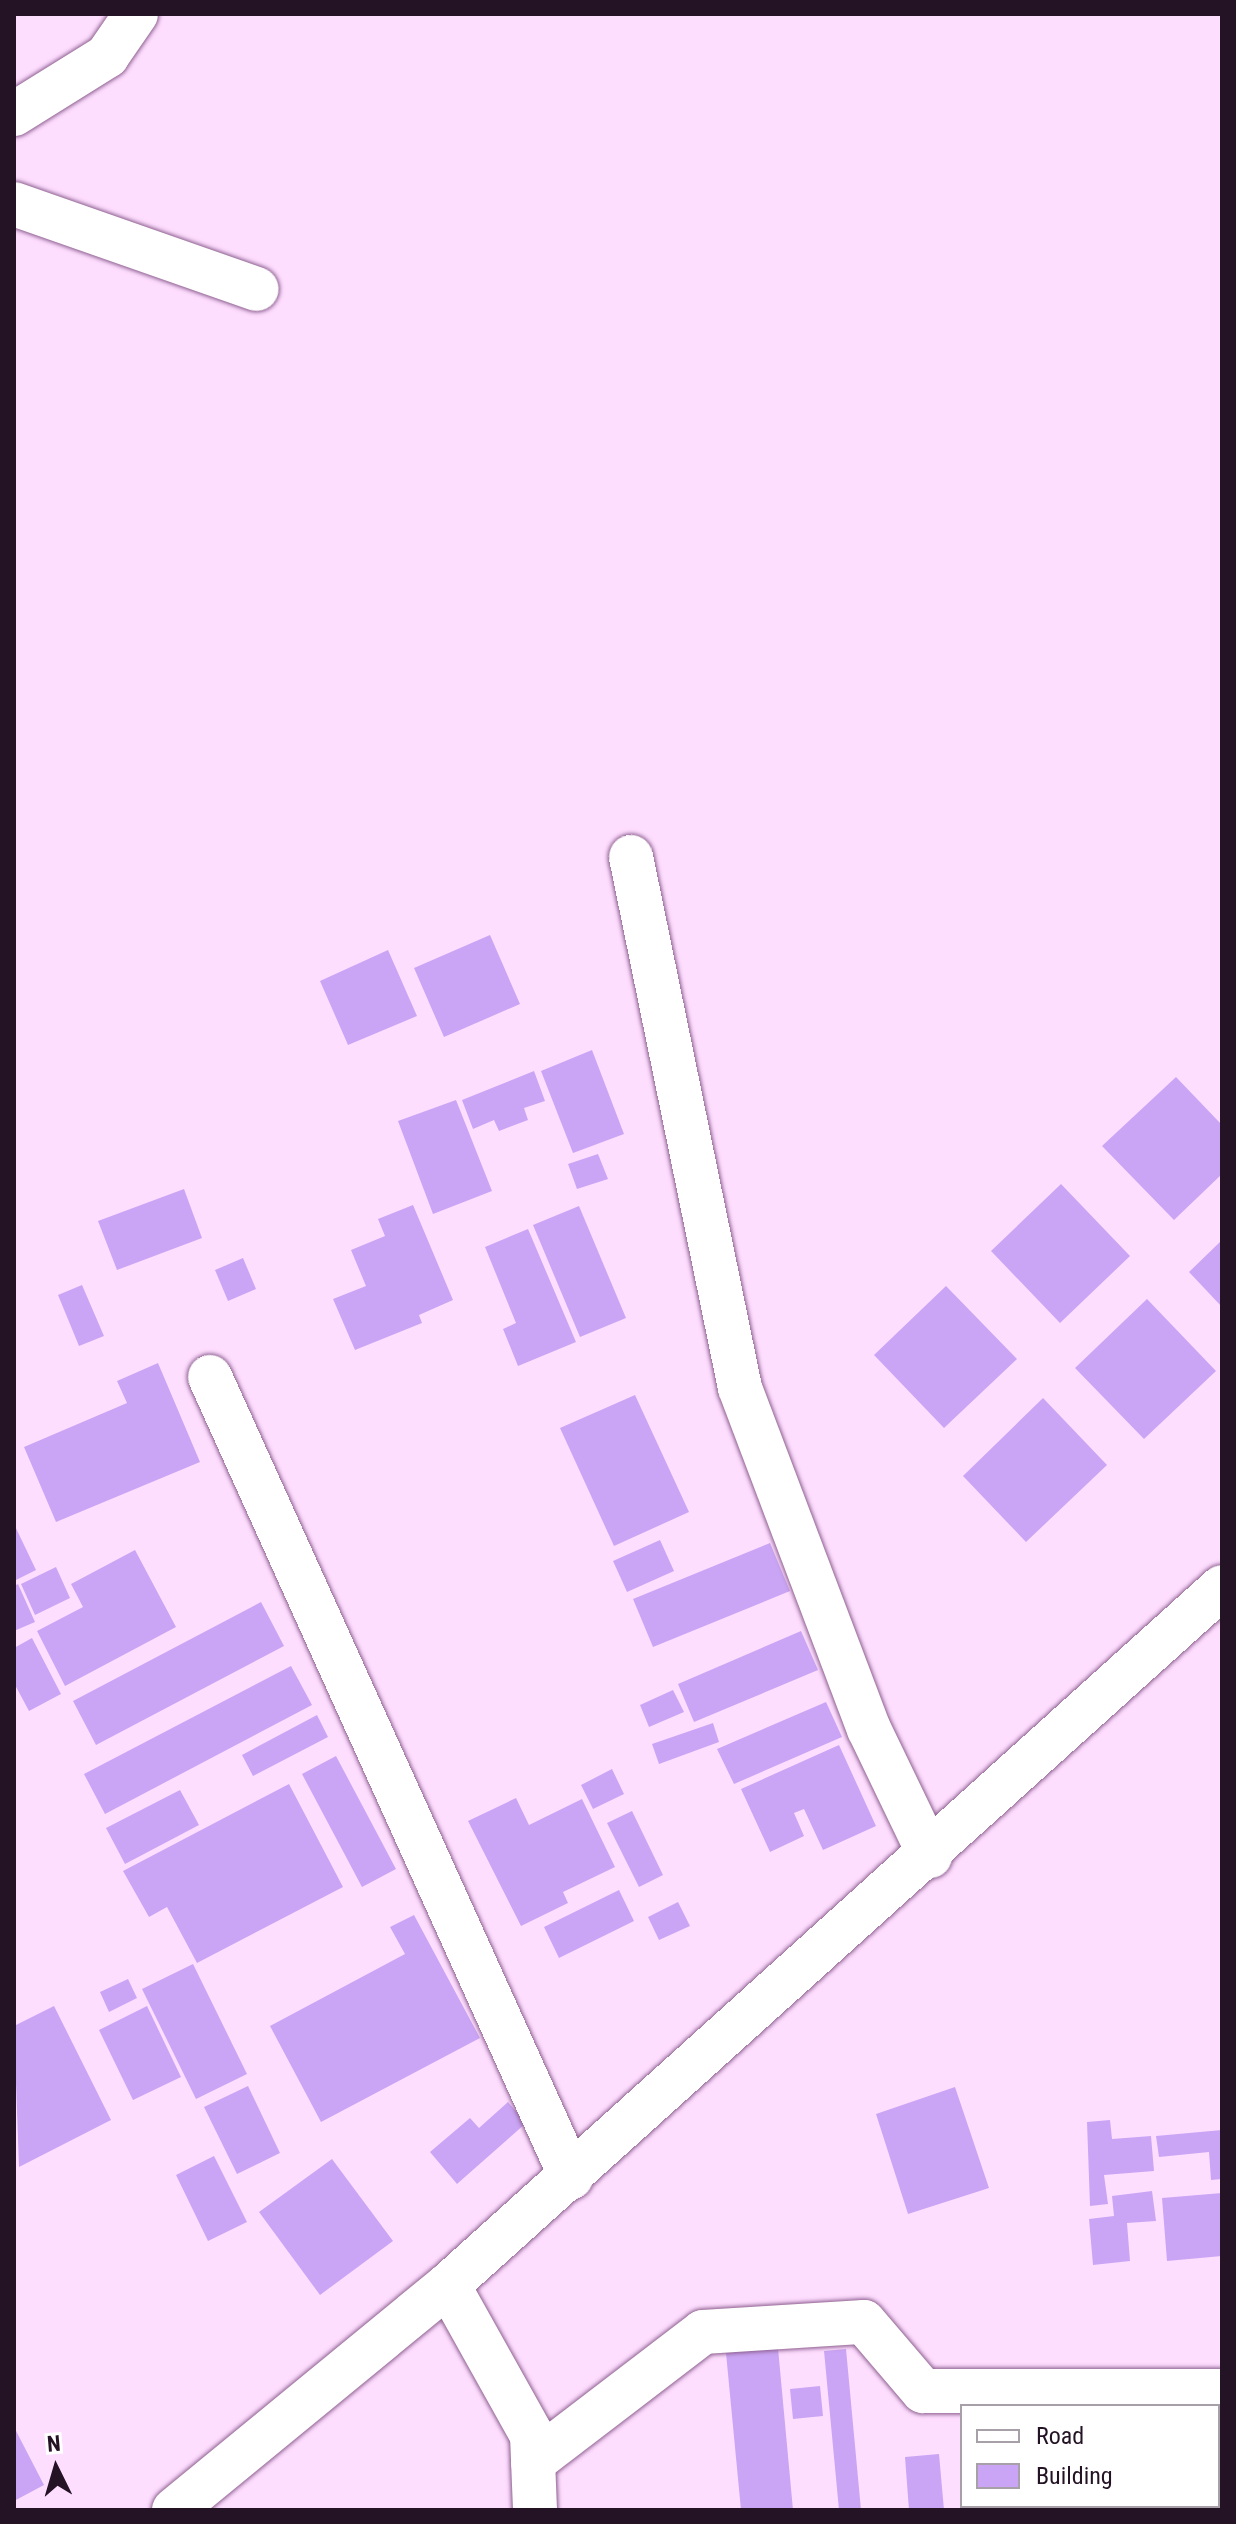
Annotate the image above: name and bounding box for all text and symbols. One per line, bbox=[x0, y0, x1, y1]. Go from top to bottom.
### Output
legend bbox=[960, 2404, 1220, 2508]
text: Road bbox=[1036, 2422, 1084, 2450]
north arrow bbox=[16, 2428, 96, 2508]
text: N bbox=[46, 2431, 62, 2457]
text: Building bbox=[1036, 2462, 1113, 2490]

